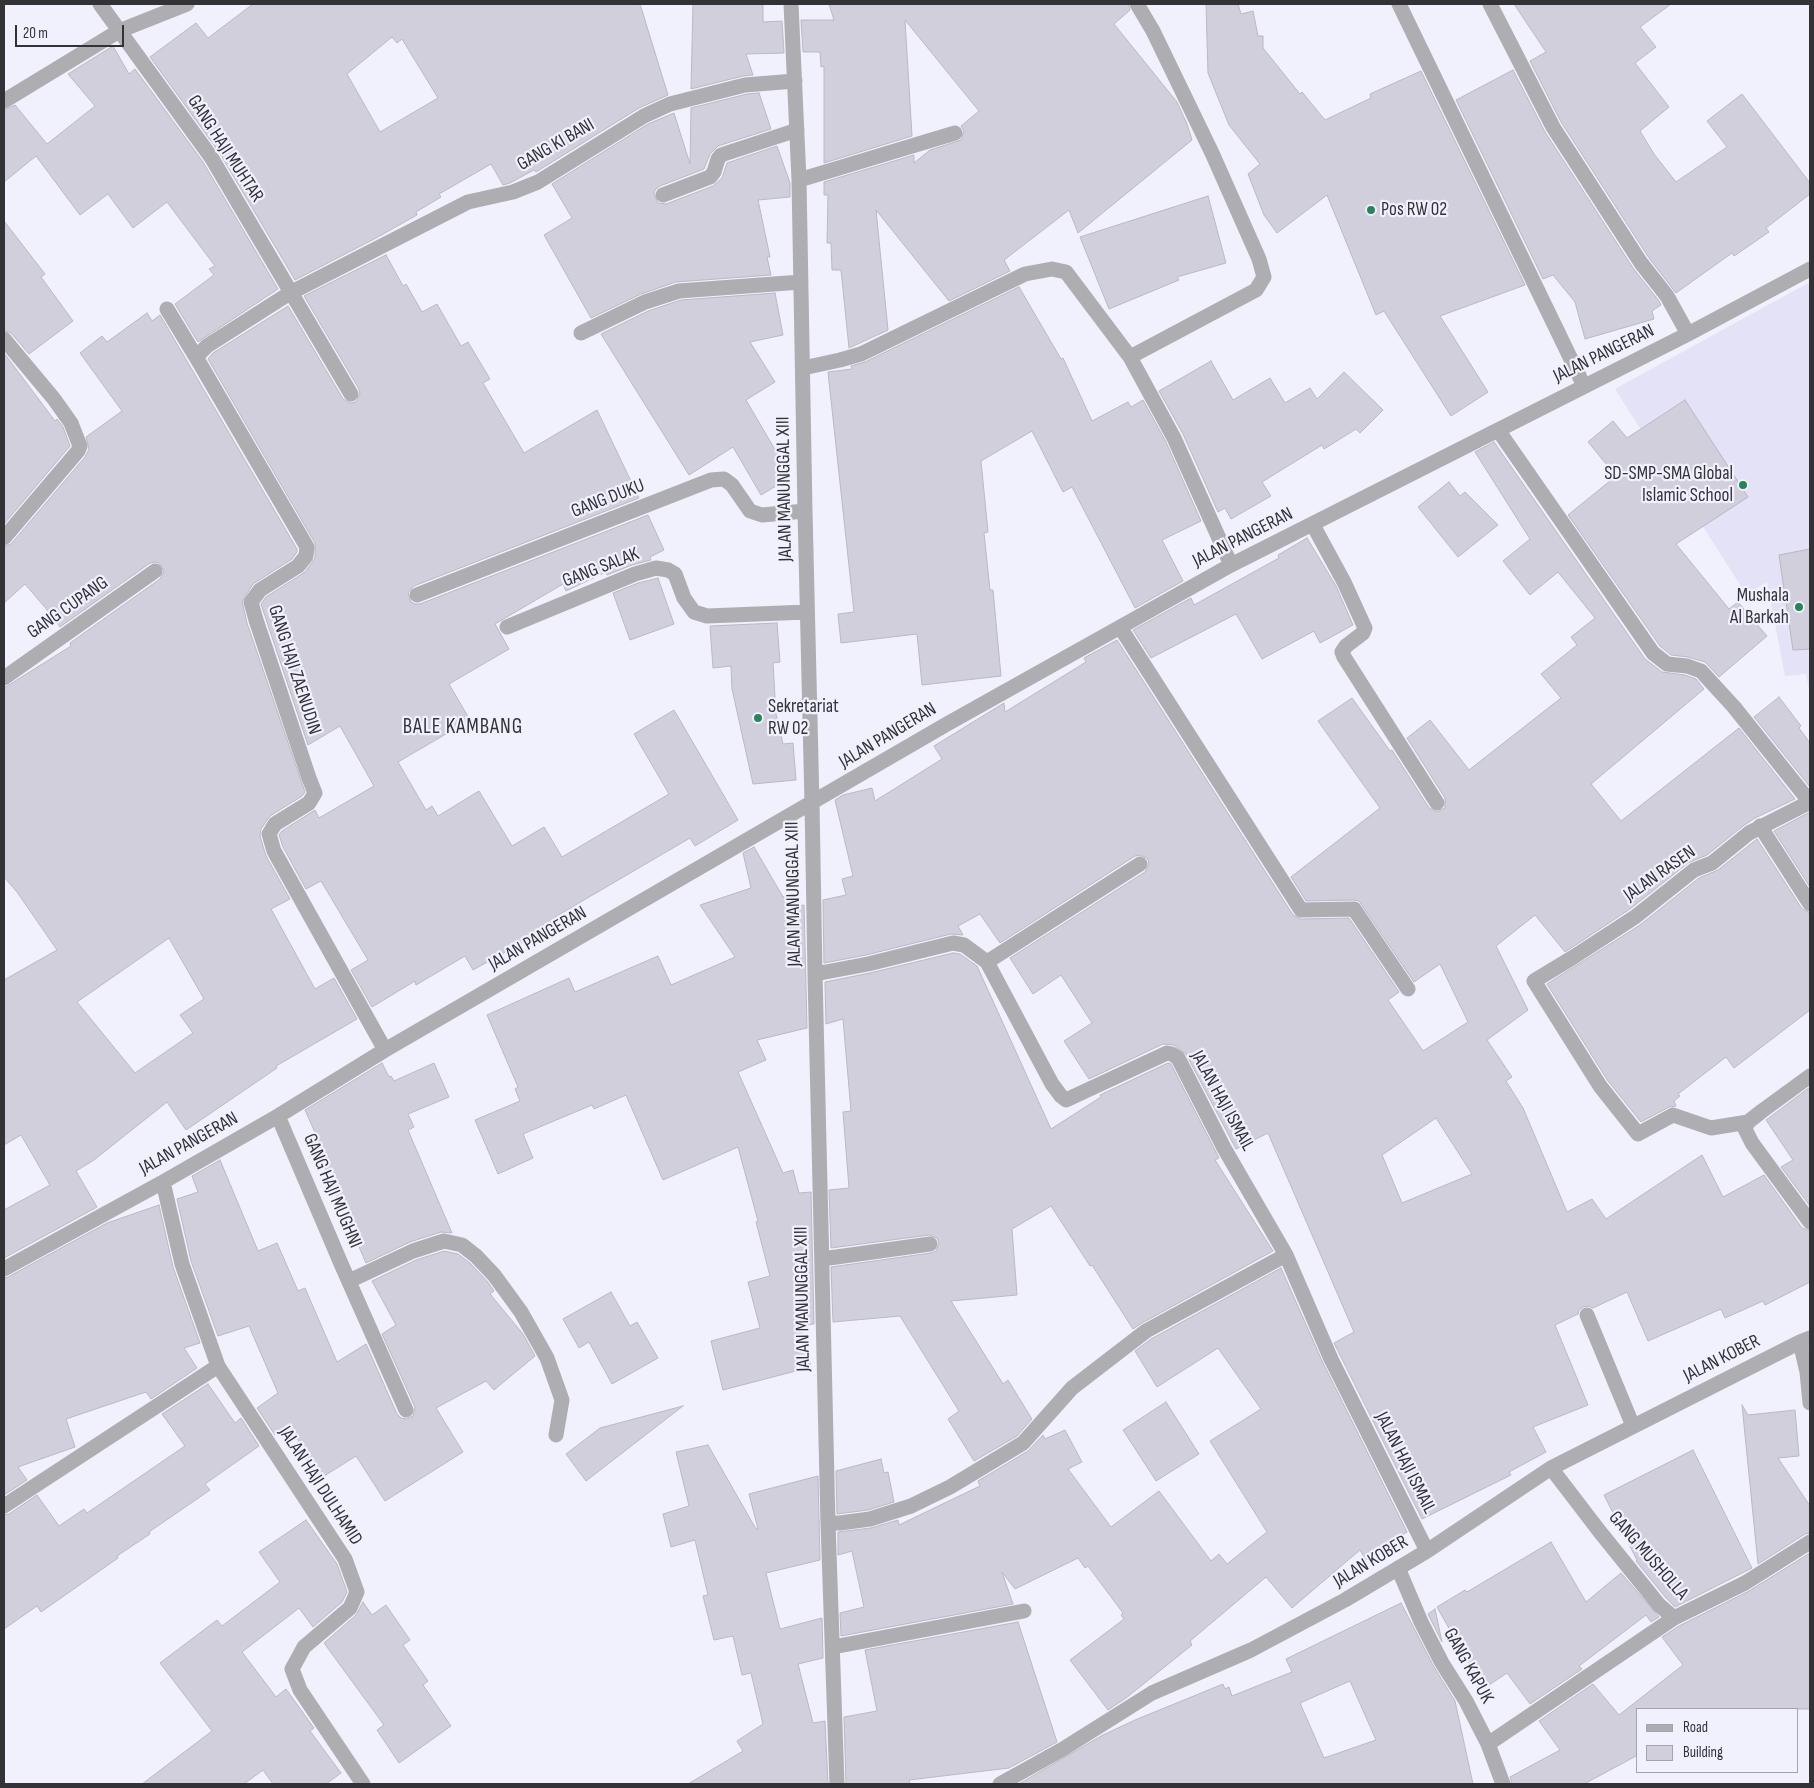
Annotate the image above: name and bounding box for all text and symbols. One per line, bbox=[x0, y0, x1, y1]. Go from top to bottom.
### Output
scale bar bbox=[18, 15, 126, 47]
text: 20 m bbox=[23, 24, 48, 43]
street label: GANG HAJI MUHTAR bbox=[182, 91, 268, 207]
street label: GANG KI BANI bbox=[513, 114, 599, 176]
place label: Pos RW 02 bbox=[1381, 199, 1447, 221]
marker: Pos RW 02 bbox=[1365, 204, 1377, 216]
street label: JALAN PANGERAN bbox=[1550, 320, 1658, 388]
street label: JALAN MANUNGGAL XIII bbox=[772, 416, 798, 562]
place label: SD-SMP-SMA Global Islamic School bbox=[1604, 463, 1733, 507]
street label: GANG DUKU bbox=[568, 475, 648, 523]
marker: SD-SMP-SMA Global Islamic School bbox=[1737, 479, 1749, 491]
street label: JALAN PANGERAN bbox=[1189, 503, 1297, 573]
street label: GANG SALAK bbox=[560, 543, 642, 593]
street label: GANG CUPANG bbox=[23, 572, 113, 644]
place label: Mushala Al Barkah bbox=[1730, 585, 1789, 629]
marker: Mushala Al Barkah bbox=[1793, 601, 1805, 613]
street label: GANG HAJI ZAENUDIN bbox=[262, 603, 326, 737]
place label: Sekretariat RW 02 bbox=[768, 696, 839, 740]
street label: JALAN PANGERAN bbox=[835, 698, 941, 774]
marker: Sekretariat RW 02 bbox=[752, 712, 764, 724]
district label: BALE KAMBANG bbox=[401, 715, 525, 741]
street label: JALAN MANUNGGAL XIII bbox=[781, 821, 807, 967]
street label: JALAN RASEN bbox=[1620, 841, 1700, 907]
street label: JALAN PANGERAN bbox=[485, 902, 591, 976]
street label: JALAN HAJI ISMAIL bbox=[1185, 1047, 1259, 1155]
street label: JALAN PANGERAN bbox=[136, 1108, 242, 1180]
street label: GANG HAJI MUGHNI bbox=[298, 1130, 366, 1252]
street label: JALAN MANUNGGAL XIII bbox=[790, 1226, 816, 1372]
street label: JALAN KOBER bbox=[1680, 1330, 1764, 1388]
street label: JALAN HAJI ISMAIL bbox=[1370, 1408, 1440, 1518]
street label: JALAN HAJI DULHAMID bbox=[273, 1422, 367, 1550]
street label: GANG MUSHOLLA bbox=[1603, 1507, 1693, 1605]
street label: JALAN KOBER bbox=[1330, 1531, 1412, 1593]
street label: GANG KAPUK bbox=[1438, 1624, 1498, 1708]
legend bbox=[1636, 1708, 1799, 1773]
text: Road bbox=[1683, 1718, 1708, 1737]
text: Building bbox=[1683, 1743, 1723, 1762]

